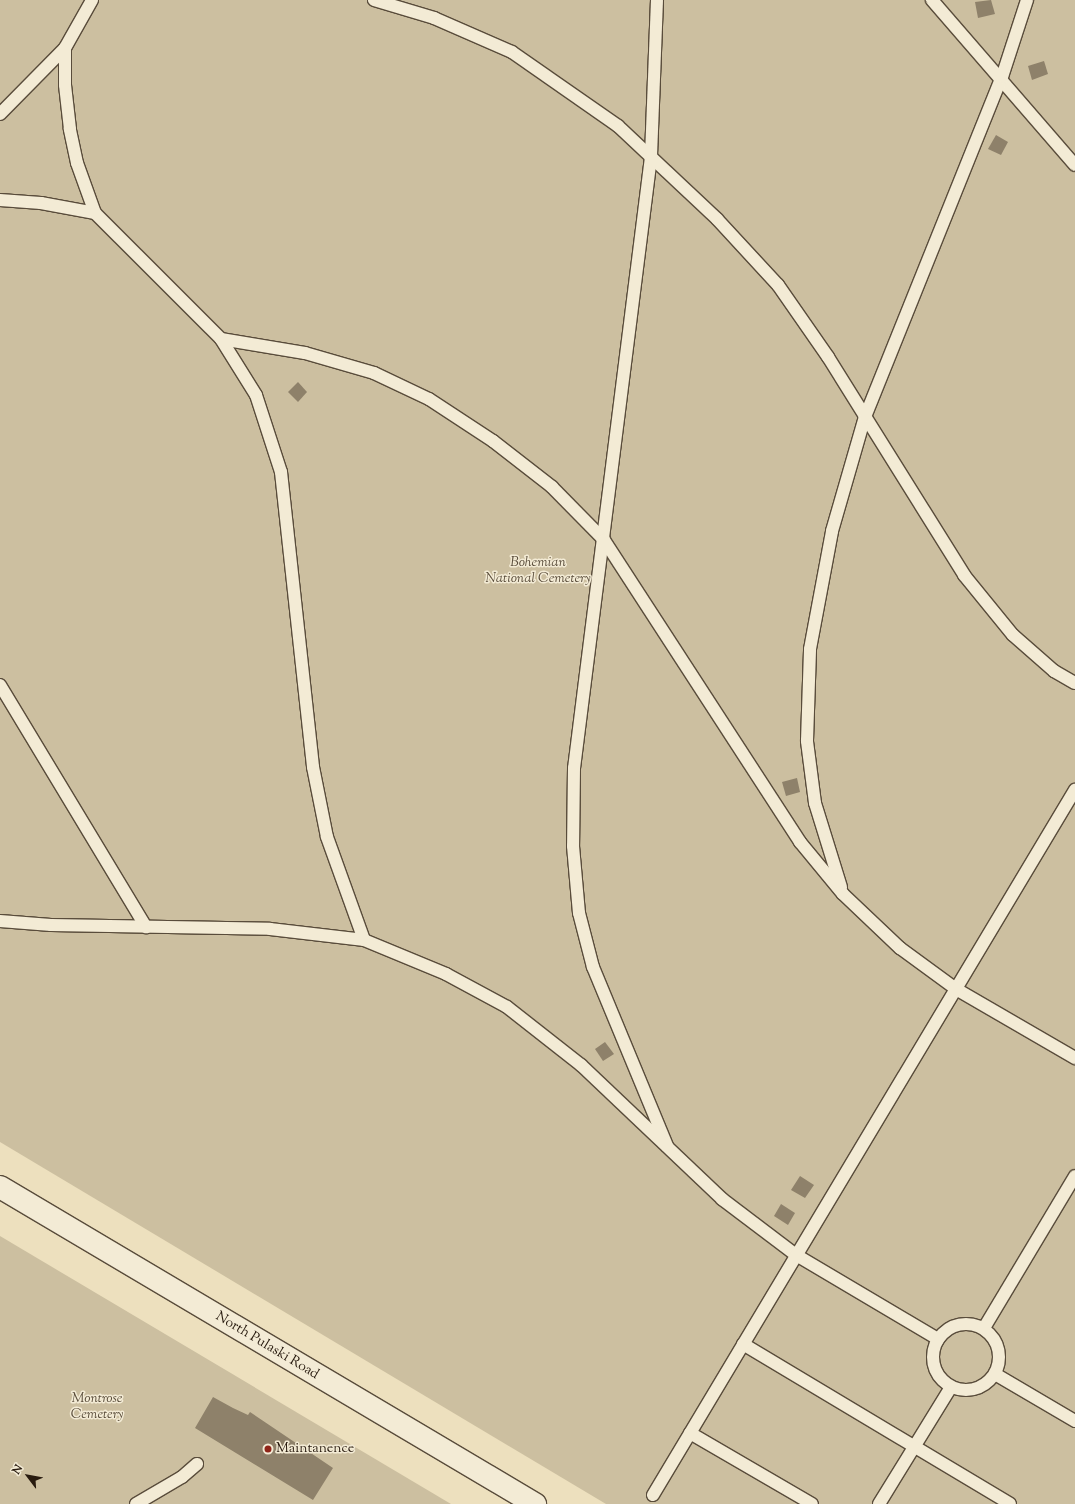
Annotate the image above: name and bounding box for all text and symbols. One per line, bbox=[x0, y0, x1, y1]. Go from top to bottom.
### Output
park label: Bohemian National Cemetery bbox=[485, 555, 591, 588]
street label: North Pulaski Road bbox=[212, 1309, 322, 1383]
park label: Montrose Cemetery bbox=[71, 1391, 123, 1424]
place label: Maintanence bbox=[276, 1441, 354, 1457]
marker: Maintanence bbox=[263, 1444, 273, 1454]
north arrow bbox=[8, 1456, 48, 1496]
text: N bbox=[9, 1462, 27, 1478]

